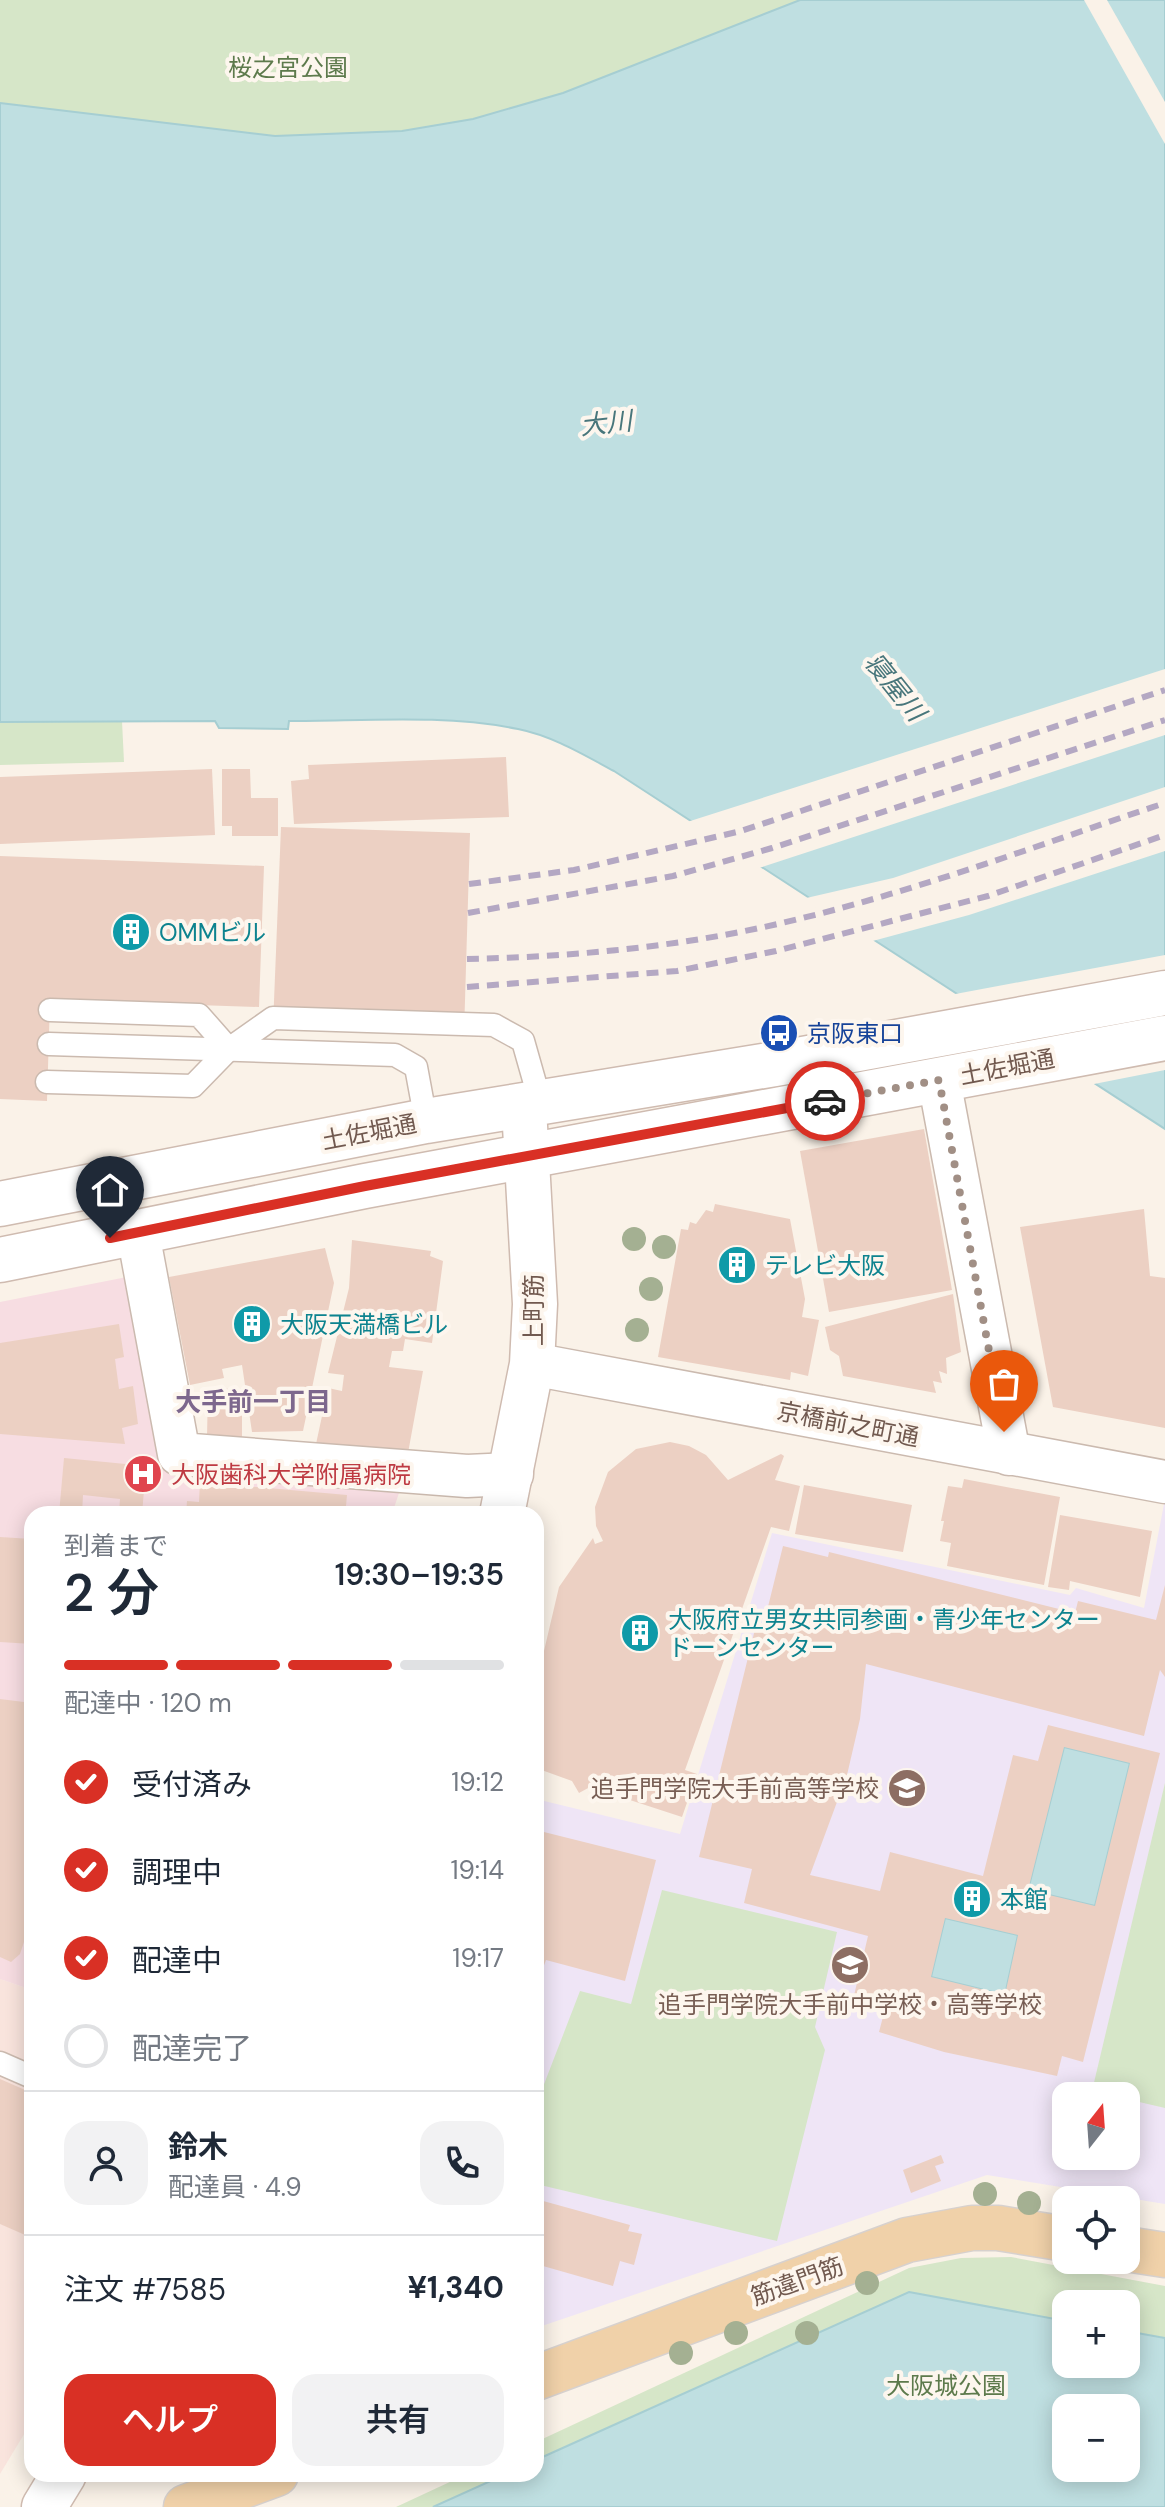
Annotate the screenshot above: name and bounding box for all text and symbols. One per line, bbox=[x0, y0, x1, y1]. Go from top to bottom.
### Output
park label: 桜之宮公園 bbox=[228, 52, 348, 83]
water label: 大川 bbox=[578, 403, 637, 443]
water label: 寝屋川 bbox=[857, 646, 935, 730]
building icon: OMMビル bbox=[110, 911, 152, 953]
place label: OMMビル bbox=[159, 917, 266, 948]
bus stop icon: 京阪東口 bbox=[758, 1012, 800, 1054]
place label: 京阪東口 bbox=[807, 1018, 903, 1049]
street label: 土佐堀通 bbox=[957, 1043, 1057, 1091]
courier bbox=[785, 1061, 865, 1141]
icon: car bbox=[803, 1079, 847, 1123]
street label: 土佐堀通 bbox=[319, 1108, 419, 1156]
pin bbox=[76, 1156, 144, 1238]
icon: home bbox=[88, 1168, 132, 1212]
building icon: テレビ大阪 bbox=[716, 1244, 758, 1286]
place label: テレビ大阪 bbox=[765, 1250, 885, 1281]
street label: 上町筋 bbox=[518, 1274, 549, 1346]
building icon: 大阪天満橋ビル bbox=[231, 1303, 273, 1345]
place label: 大阪天満橋ビル bbox=[280, 1309, 448, 1340]
pin bbox=[970, 1350, 1038, 1432]
icon: bag bbox=[982, 1362, 1026, 1406]
district label: 大手前一丁目 bbox=[175, 1385, 331, 1419]
street label: 京橋前之町通 bbox=[774, 1395, 922, 1453]
hospital icon: 大阪歯科大学附属病院 bbox=[122, 1453, 164, 1495]
place label: 大阪歯科大学附属病院 bbox=[171, 1459, 411, 1490]
text: 到着まで bbox=[64, 1529, 168, 1563]
text: 19:30–19:35 bbox=[335, 1555, 504, 1594]
text: 2 分 bbox=[64, 1559, 159, 1627]
place label: 大阪府立男女共同参画・青少年センター ドーンセンター bbox=[668, 1604, 1100, 1663]
building icon: 大阪府立男女共同参画・青少年センター ドーンセンター bbox=[619, 1612, 661, 1654]
text: 配達中 · 120 m bbox=[64, 1686, 232, 1720]
icon: check bbox=[64, 1760, 108, 1804]
text: 受付済み bbox=[132, 1765, 252, 1804]
text: 19:12 bbox=[451, 1765, 504, 1799]
school or university icon: 追手門学院大手前高等学校 bbox=[886, 1767, 928, 1809]
place label: 追手門学院大手前高等学校 bbox=[591, 1773, 879, 1804]
icon: check bbox=[64, 1848, 108, 1892]
text: 調理中 bbox=[132, 1853, 222, 1892]
text: 19:14 bbox=[450, 1853, 504, 1887]
building icon: 本館 bbox=[951, 1878, 993, 1920]
place label: 本館 bbox=[1000, 1884, 1048, 1915]
icon: check bbox=[64, 1936, 108, 1980]
text: 配達中 bbox=[132, 1941, 222, 1980]
text: 19:17 bbox=[452, 1941, 504, 1975]
school or university icon: 追手門学院大手前中学校・高等学校 bbox=[829, 1944, 871, 1986]
place label: 追手門学院大手前中学校・高等学校 bbox=[658, 1989, 1042, 2020]
text: 配達完了 bbox=[132, 2029, 252, 2068]
north arrow bbox=[1052, 2082, 1140, 2170]
map controls bbox=[1052, 2082, 1140, 2482]
button: person bbox=[64, 2121, 148, 2205]
button: phone bbox=[420, 2121, 504, 2205]
text: 鈴木 bbox=[168, 2127, 228, 2166]
text: 配達員 · 4.9 bbox=[168, 2170, 301, 2204]
button: locate bbox=[1052, 2186, 1140, 2274]
street label: 筋違門筋 bbox=[747, 2250, 847, 2312]
text: ¥1,340 bbox=[407, 2268, 504, 2307]
text: 注文 #7585 bbox=[64, 2270, 226, 2309]
button: + bbox=[1052, 2290, 1140, 2378]
park label: 大阪城公園 bbox=[886, 2370, 1006, 2401]
button: ヘルプ bbox=[64, 2374, 276, 2466]
button: 共有 bbox=[292, 2374, 504, 2466]
button: − bbox=[1052, 2394, 1140, 2482]

